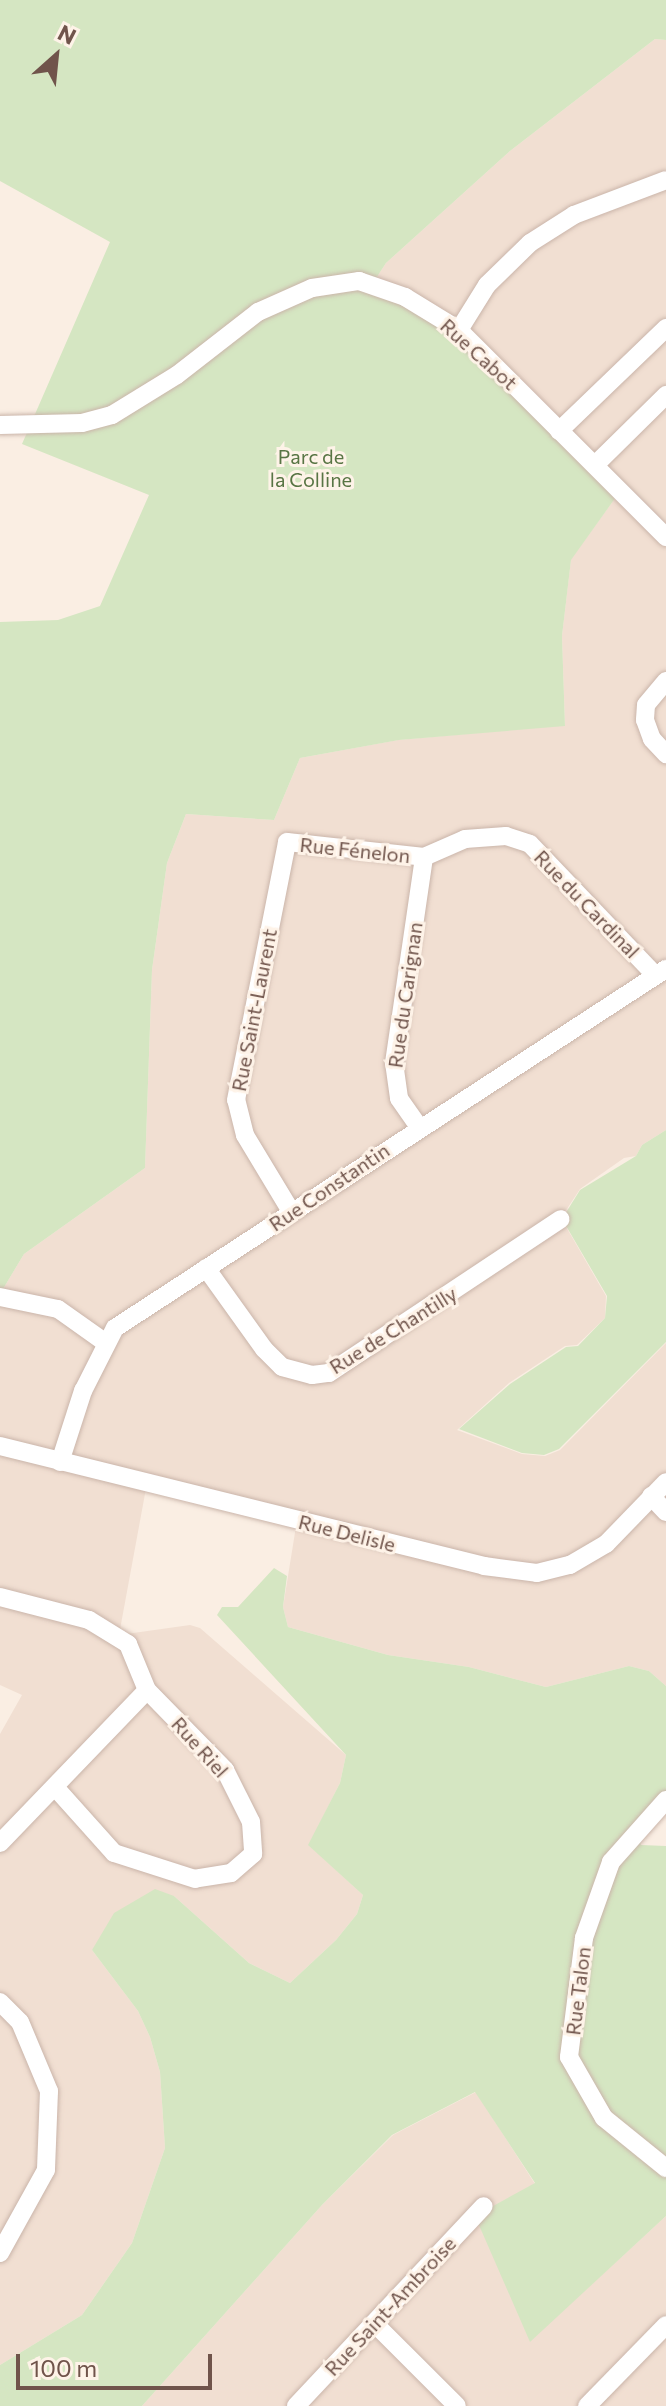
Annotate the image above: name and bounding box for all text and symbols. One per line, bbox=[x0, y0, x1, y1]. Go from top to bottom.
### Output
north arrow bbox=[16, 16, 96, 96]
text: N bbox=[54, 18, 81, 50]
street label: Rue Cabot bbox=[436, 313, 522, 395]
park label: Parc de la Colline bbox=[270, 445, 352, 492]
street label: Rue Fénelon bbox=[299, 832, 411, 868]
street label: Rue du Cardinal bbox=[529, 845, 645, 963]
street label: Rue du Carignan bbox=[383, 921, 427, 1069]
street label: Rue Saint-Laurent bbox=[226, 927, 282, 1093]
street label: Rue Constantin bbox=[264, 1138, 394, 1236]
street label: Rue de Chantilly bbox=[325, 1281, 461, 1379]
street label: Rue Delisle bbox=[296, 1509, 398, 1557]
street label: Rue Riel bbox=[167, 1712, 233, 1782]
street label: Rue Talon bbox=[561, 1945, 595, 2037]
street label: Rue Saint-Ambroise bbox=[319, 2232, 461, 2380]
scale bar bbox=[20, 2338, 216, 2388]
text: 100 m bbox=[30, 2353, 97, 2382]

